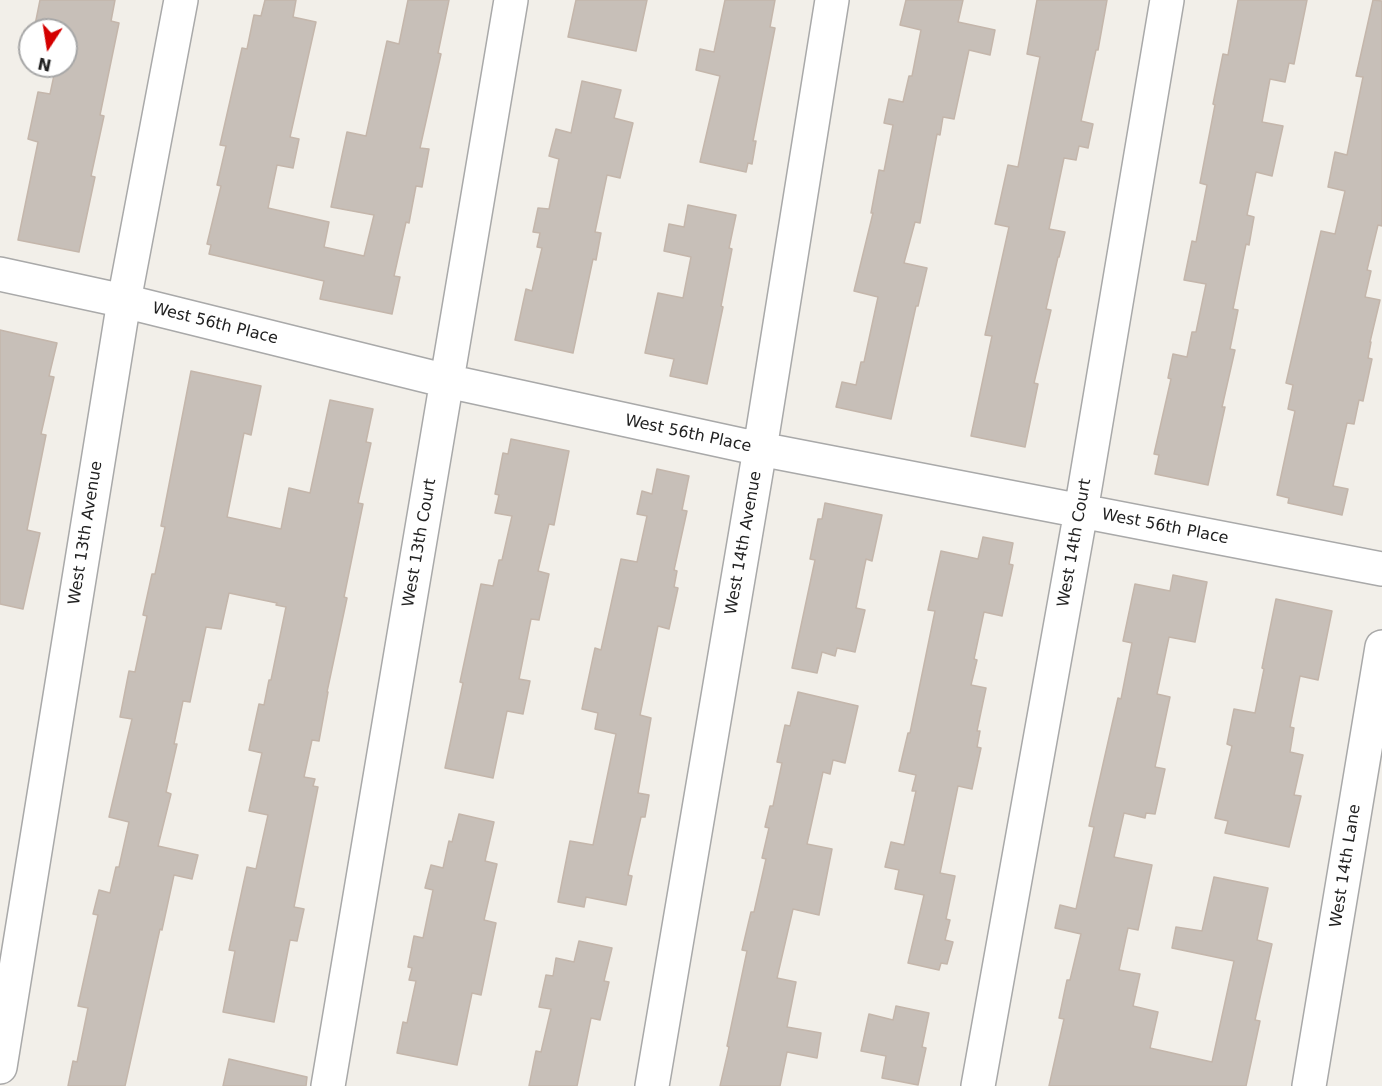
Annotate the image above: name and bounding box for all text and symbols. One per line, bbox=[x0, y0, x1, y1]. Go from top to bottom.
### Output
north arrow bbox=[18, 18, 78, 78]
text: N bbox=[36, 53, 53, 75]
street label: West 56th Place bbox=[150, 299, 280, 349]
street label: West 56th Place bbox=[623, 411, 753, 457]
street label: West 13th Avenue bbox=[65, 460, 107, 606]
street label: West 14th Avenue bbox=[722, 470, 766, 616]
street label: West 13th Court bbox=[399, 477, 441, 609]
street label: West 14th Court bbox=[1054, 477, 1096, 609]
street label: West 56th Place bbox=[1100, 505, 1230, 549]
street label: West 14th Lane bbox=[1327, 803, 1365, 929]

